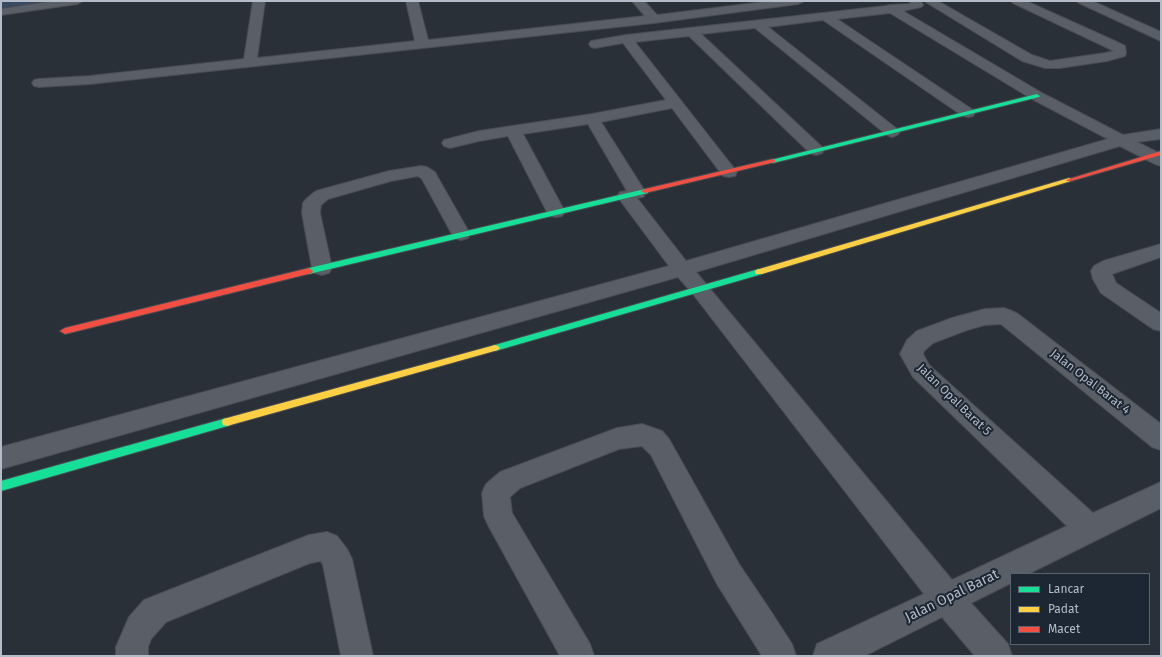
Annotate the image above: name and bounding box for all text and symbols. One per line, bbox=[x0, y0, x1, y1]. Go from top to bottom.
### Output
street label: Jalan Opal Barat 4 bbox=[1047, 346, 1133, 418]
street label: Jalan Opal Barat 5 bbox=[914, 361, 994, 439]
street label: Jalan Opal Barat bbox=[902, 566, 1002, 626]
legend bbox=[1010, 573, 1150, 645]
text: Lancar bbox=[1048, 582, 1084, 596]
text: Padat bbox=[1048, 602, 1079, 616]
text: Macet bbox=[1048, 622, 1080, 636]

